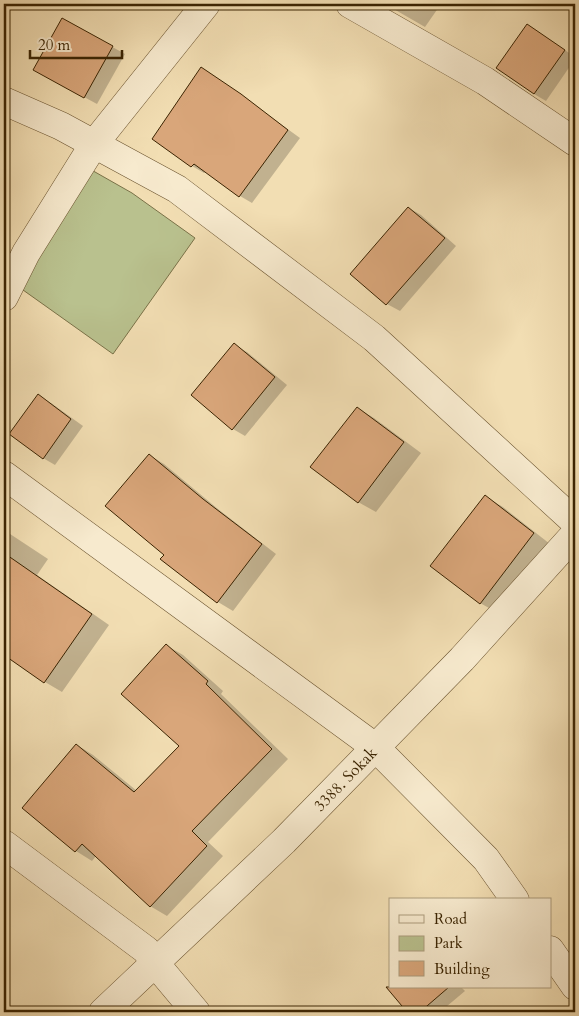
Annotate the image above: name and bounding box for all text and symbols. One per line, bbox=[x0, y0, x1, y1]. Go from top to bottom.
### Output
scale bar bbox=[30, 28, 122, 60]
text: 20 m bbox=[38, 35, 70, 55]
street label: 3388. Sokak bbox=[309, 742, 382, 816]
legend bbox=[389, 898, 552, 988]
text: Road bbox=[434, 909, 467, 929]
text: Park bbox=[434, 933, 463, 953]
text: Building bbox=[434, 959, 490, 979]

